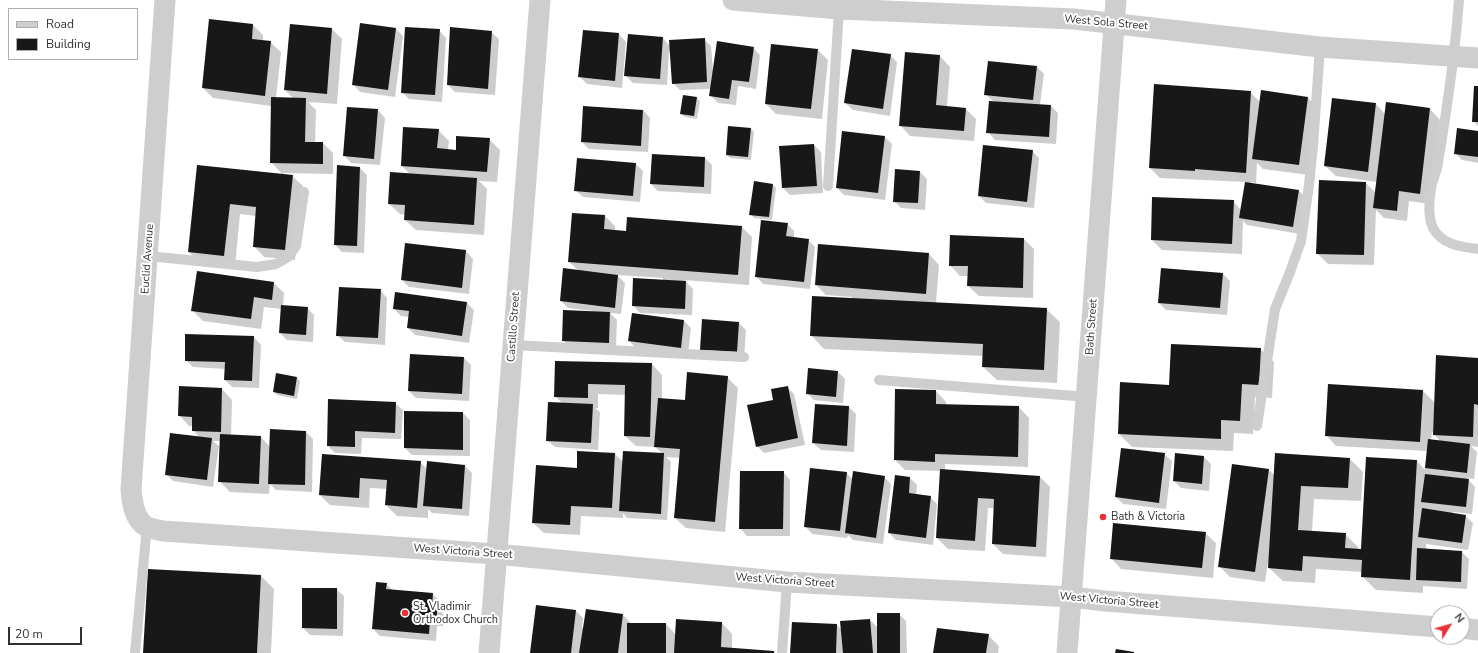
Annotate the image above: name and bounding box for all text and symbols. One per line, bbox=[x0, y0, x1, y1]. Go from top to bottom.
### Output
legend bbox=[8, 8, 138, 60]
street label: West Sola Street bbox=[1064, 13, 1148, 33]
text: Road bbox=[46, 16, 74, 32]
text: Building bbox=[46, 36, 91, 52]
street label: Euclid Avenue bbox=[139, 224, 157, 294]
street label: Castillo Street bbox=[505, 292, 523, 362]
street label: Bath Street bbox=[1083, 299, 1101, 355]
place label: Bath & Victoria bbox=[1111, 510, 1185, 524]
marker: Bath & Victoria bbox=[1098, 512, 1108, 522]
street label: West Victoria Street bbox=[413, 542, 513, 562]
street label: West Victoria Street bbox=[735, 571, 835, 591]
street label: West Victoria Street bbox=[1059, 590, 1159, 612]
place label: St. Vladimir Orthodox Church bbox=[413, 600, 498, 626]
north arrow bbox=[1430, 605, 1470, 645]
marker: St. Vladimir Orthodox Church bbox=[400, 608, 410, 618]
text: N bbox=[1451, 610, 1468, 626]
scale bar bbox=[10, 619, 84, 645]
text: 20 m bbox=[15, 626, 43, 642]

